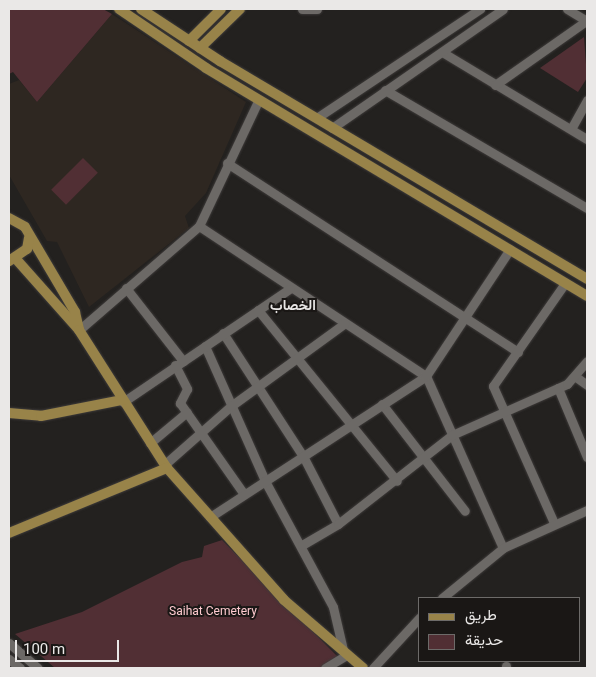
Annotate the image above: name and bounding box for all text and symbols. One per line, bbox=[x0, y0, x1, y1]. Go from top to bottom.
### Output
district label: الخصاب bbox=[270, 297, 316, 313]
legend bbox=[418, 597, 581, 662]
park label: Saihat Cemetery bbox=[169, 605, 257, 619]
text: طريق bbox=[465, 606, 497, 624]
scale bar bbox=[18, 630, 121, 662]
text: حديقة bbox=[465, 631, 503, 649]
text: 100 m bbox=[23, 640, 65, 658]

